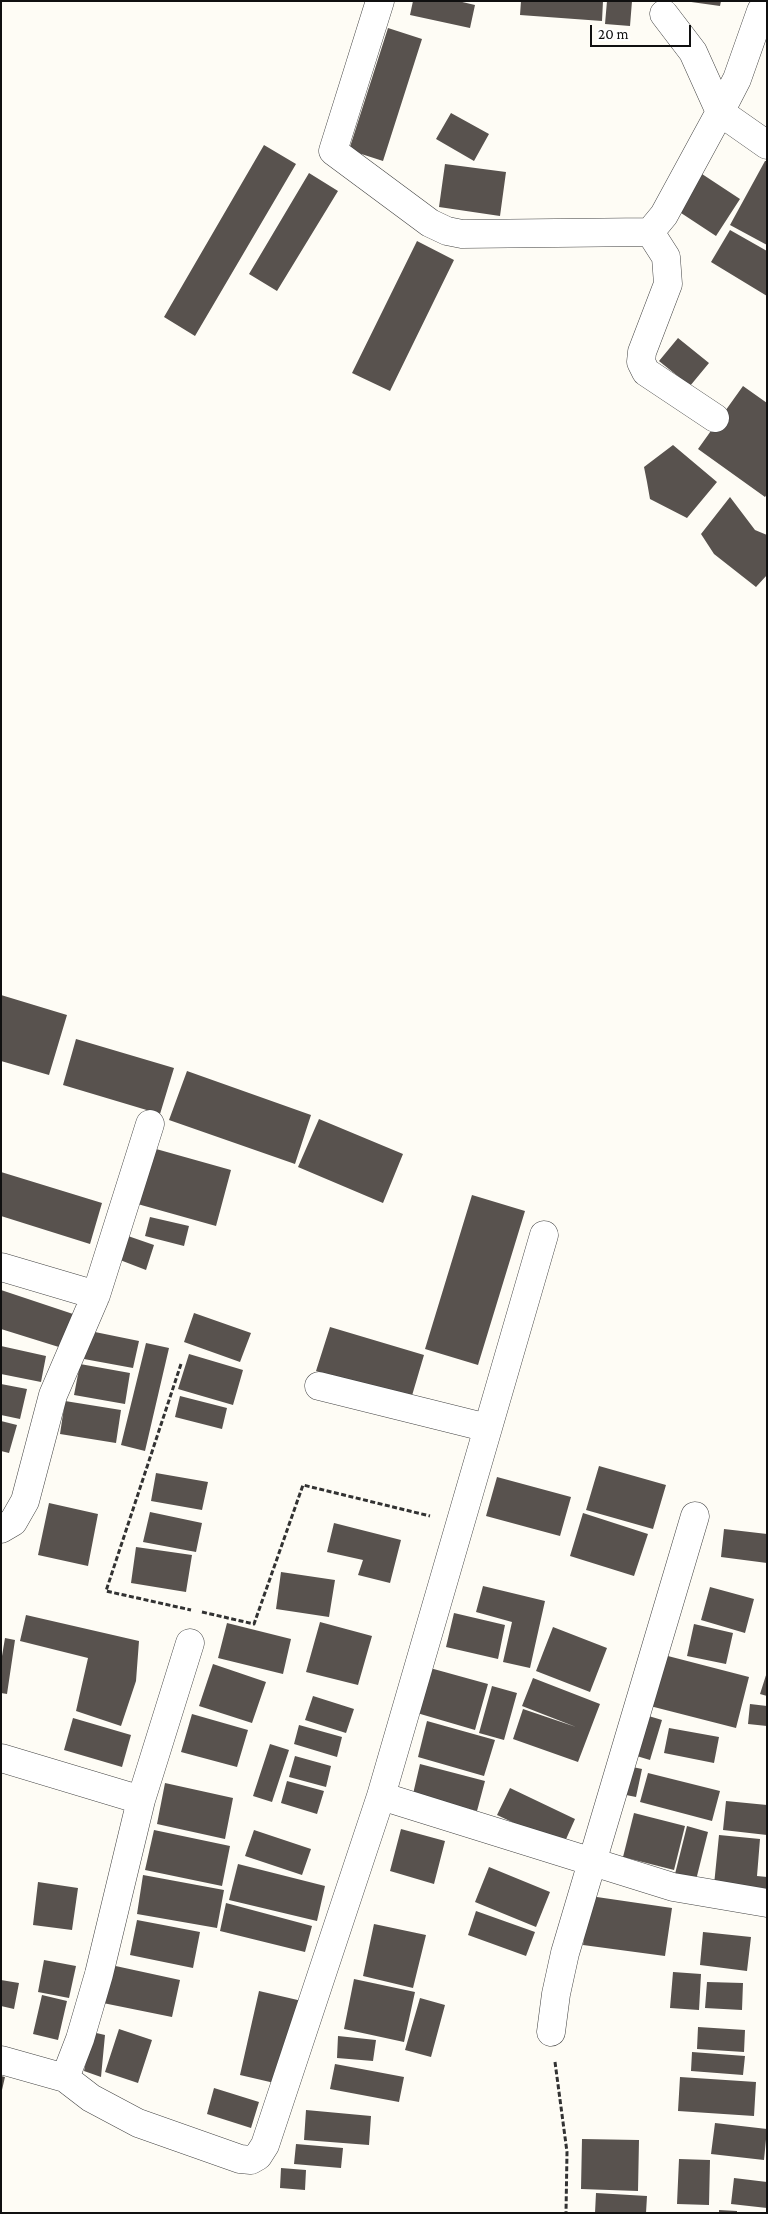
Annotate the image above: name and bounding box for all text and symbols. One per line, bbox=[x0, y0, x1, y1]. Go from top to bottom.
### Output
scale bar bbox=[593, 15, 694, 47]
text: 20 m bbox=[598, 26, 629, 42]

